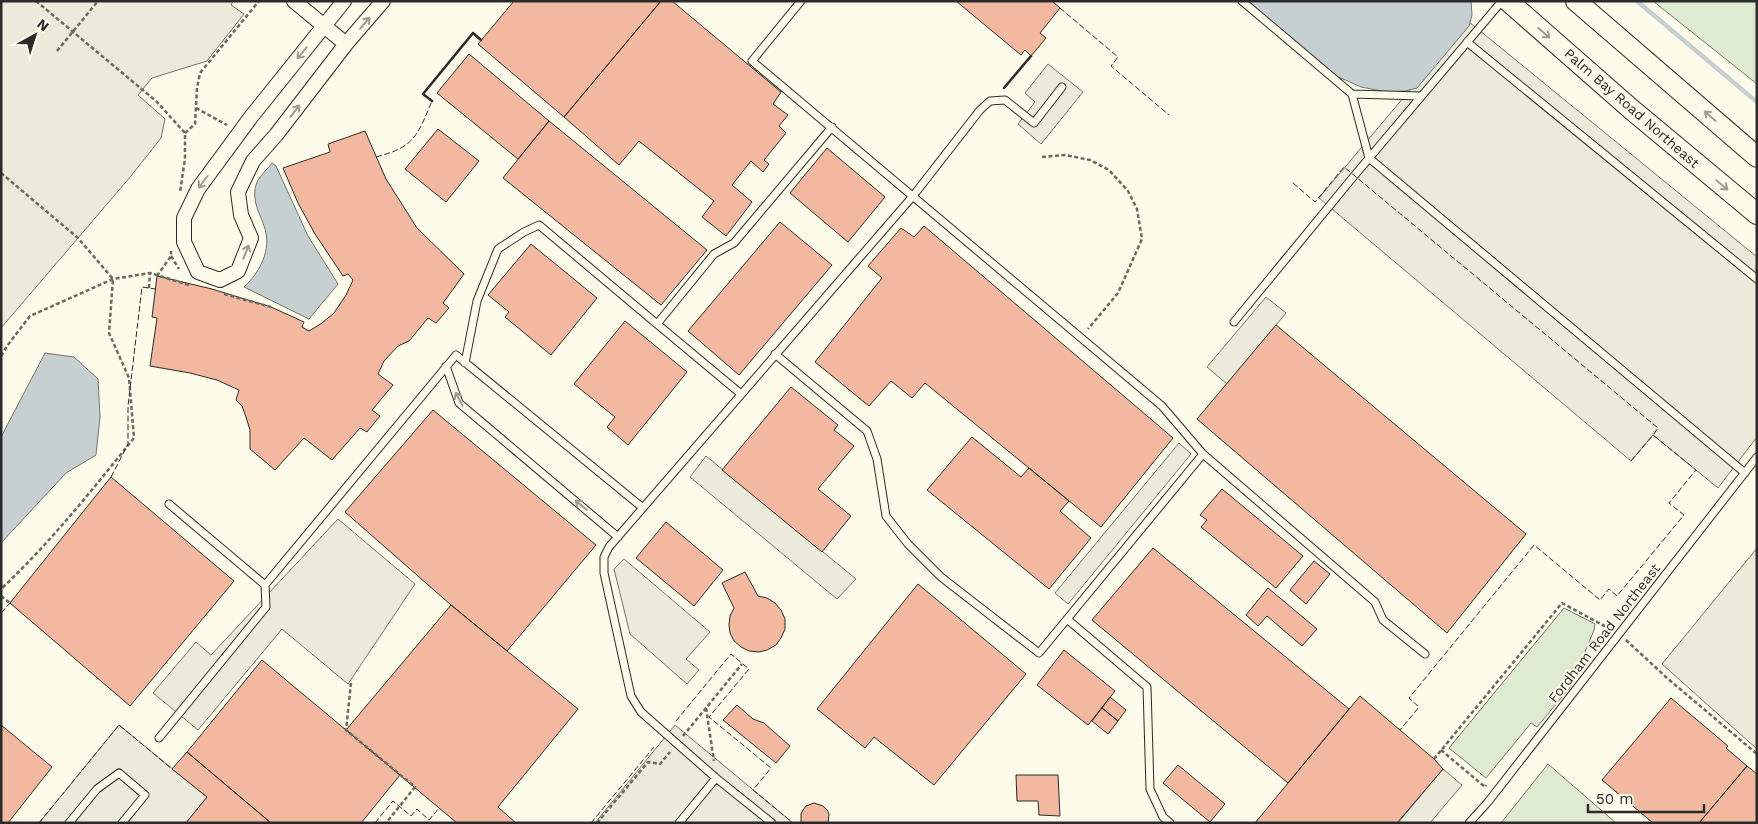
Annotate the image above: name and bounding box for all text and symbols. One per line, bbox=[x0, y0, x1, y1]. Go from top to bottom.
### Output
north arrow bbox=[10, 10, 60, 60]
text: N bbox=[34, 15, 52, 34]
one-way arrow bbox=[359, 16, 370, 29]
one-way arrow bbox=[1538, 28, 1551, 39]
street label: Palm Bay Road Northeast bbox=[1561, 45, 1703, 171]
one-way arrow bbox=[296, 46, 307, 59]
one-way arrow bbox=[289, 105, 300, 118]
one-way arrow bbox=[1704, 111, 1717, 122]
one-way arrow bbox=[198, 175, 209, 188]
one-way arrow bbox=[1715, 179, 1728, 190]
one-way arrow bbox=[242, 244, 251, 259]
one-way arrow bbox=[454, 392, 464, 407]
one-way arrow bbox=[574, 500, 587, 511]
street label: Fordham Road Northeast bbox=[1545, 560, 1663, 706]
scale bar bbox=[1588, 782, 1704, 814]
text: 50 m bbox=[1596, 790, 1633, 808]

